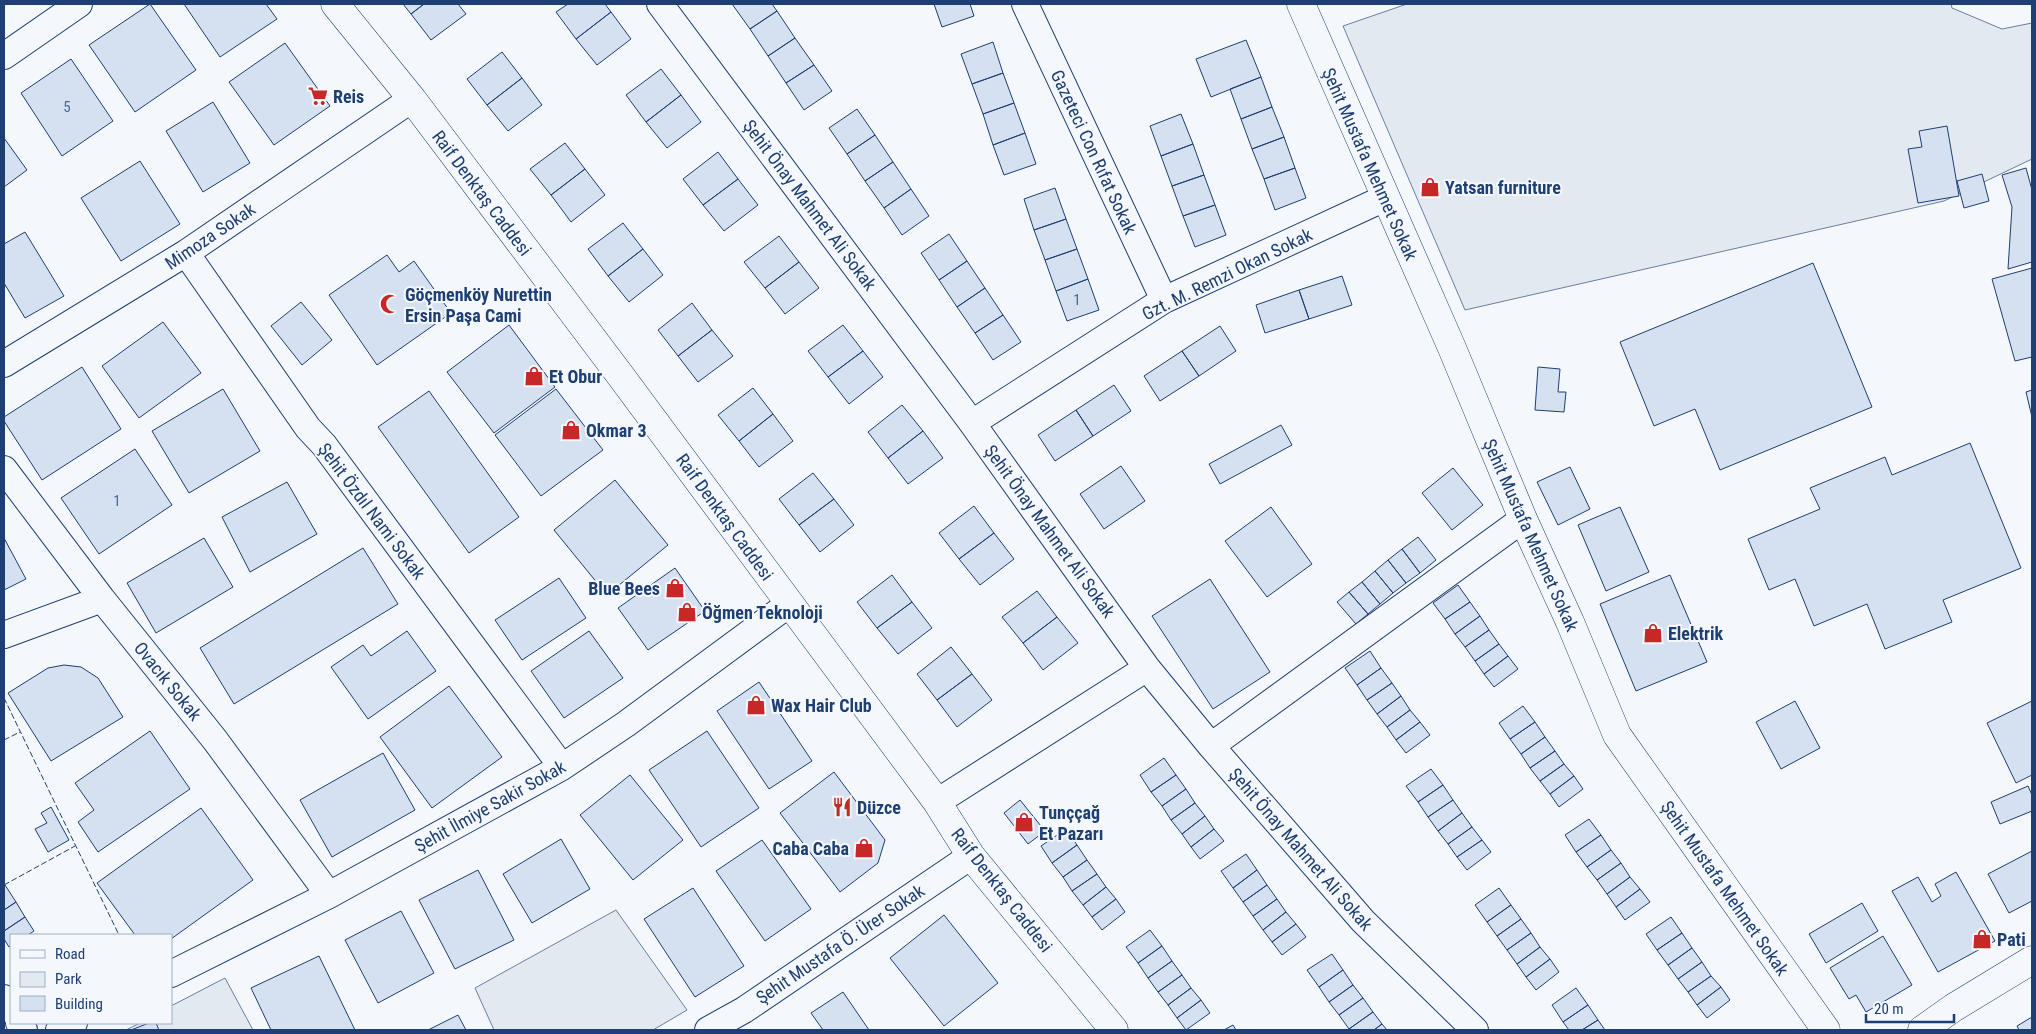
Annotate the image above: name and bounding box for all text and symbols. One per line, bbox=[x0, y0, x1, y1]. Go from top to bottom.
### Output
street label: Şehit Mustafa Mehmet Sokak bbox=[1318, 65, 1422, 263]
street label: Gazeteci Con Rıfat Sokak bbox=[1047, 67, 1141, 237]
supermarket icon: Reis bbox=[307, 85, 329, 107]
place label: Reis bbox=[333, 86, 364, 107]
house number: 5 bbox=[63, 98, 71, 116]
street label: Şehit Önay Mahmet Ali Sokak bbox=[739, 116, 881, 294]
street label: Raif Denktaş Caddesi bbox=[428, 126, 536, 260]
shop icon: Yatsan furniture bbox=[1419, 176, 1441, 198]
place label: Yatsan furniture bbox=[1445, 177, 1561, 198]
street label: Mimoza Sokak bbox=[161, 198, 259, 274]
street label: Gzt. M. Remzi Okan Sokak bbox=[1139, 224, 1315, 324]
place label: Göçmenköy Nurettin Ersin Paşa Cami bbox=[405, 284, 552, 326]
house number: 1 bbox=[1073, 291, 1081, 309]
mosque icon: Göçmenköy Nurettin Ersin Paşa Cami bbox=[379, 293, 401, 315]
shop icon: Et Obur bbox=[523, 365, 545, 387]
place label: Et Obur bbox=[549, 366, 602, 387]
shop icon: Okmar 3 bbox=[560, 419, 582, 441]
place label: Okmar 3 bbox=[586, 420, 647, 441]
street label: Şehit Mustafa Mehmet Sokak bbox=[1479, 436, 1583, 634]
street label: Şehit Özdıl Nami Sokak bbox=[314, 439, 430, 583]
street label: Şehit Önay Mahmet Ali Sokak bbox=[980, 441, 1120, 621]
street label: Raif Denktaş Caddesi bbox=[672, 450, 778, 584]
house number: 1 bbox=[113, 492, 121, 510]
shop icon: Blue Bees bbox=[664, 577, 686, 599]
place label: Blue Bees bbox=[588, 578, 660, 599]
shop icon: Öğmen Teknoloji bbox=[676, 601, 698, 623]
place label: Öğmen Teknoloji bbox=[702, 602, 823, 623]
shop icon: Elektrik bbox=[1642, 622, 1664, 644]
place label: Elektrik bbox=[1668, 623, 1724, 644]
street label: Ovacık Sokak bbox=[130, 637, 206, 725]
shop icon: Wax Hair Club bbox=[745, 694, 767, 716]
place label: Wax Hair Club bbox=[771, 695, 872, 716]
street label: Şehit İlmiye Sakir Sokak bbox=[411, 756, 569, 856]
street label: Şehit Önay Mahmet Ali Sokak bbox=[1225, 764, 1377, 934]
restaurant icon: Düzce bbox=[831, 796, 853, 818]
place label: Düzce bbox=[857, 797, 901, 818]
street label: Şehit Mustafa Mehmet Sokak bbox=[1657, 797, 1793, 979]
place label: Tunççağ Et Pazarı bbox=[1039, 802, 1103, 844]
shop icon: Tunççağ Et Pazarı bbox=[1013, 811, 1035, 833]
street label: Raif Denktaş Caddesi bbox=[947, 824, 1057, 956]
shop icon: Caba Caba bbox=[853, 837, 875, 859]
place label: Caba Caba bbox=[773, 838, 849, 859]
street label: Şehit Mustafa Ö. Ürer Sokak bbox=[752, 880, 928, 1008]
shop icon: Pati bbox=[1971, 928, 1993, 950]
place label: Pati bbox=[1997, 929, 2026, 950]
legend bbox=[10, 934, 172, 1024]
text: Road bbox=[55, 945, 85, 963]
text: Park bbox=[55, 970, 82, 988]
scale bar bbox=[1866, 992, 1954, 1024]
text: Building bbox=[55, 995, 103, 1013]
text: 20 m bbox=[1874, 1000, 1904, 1018]

